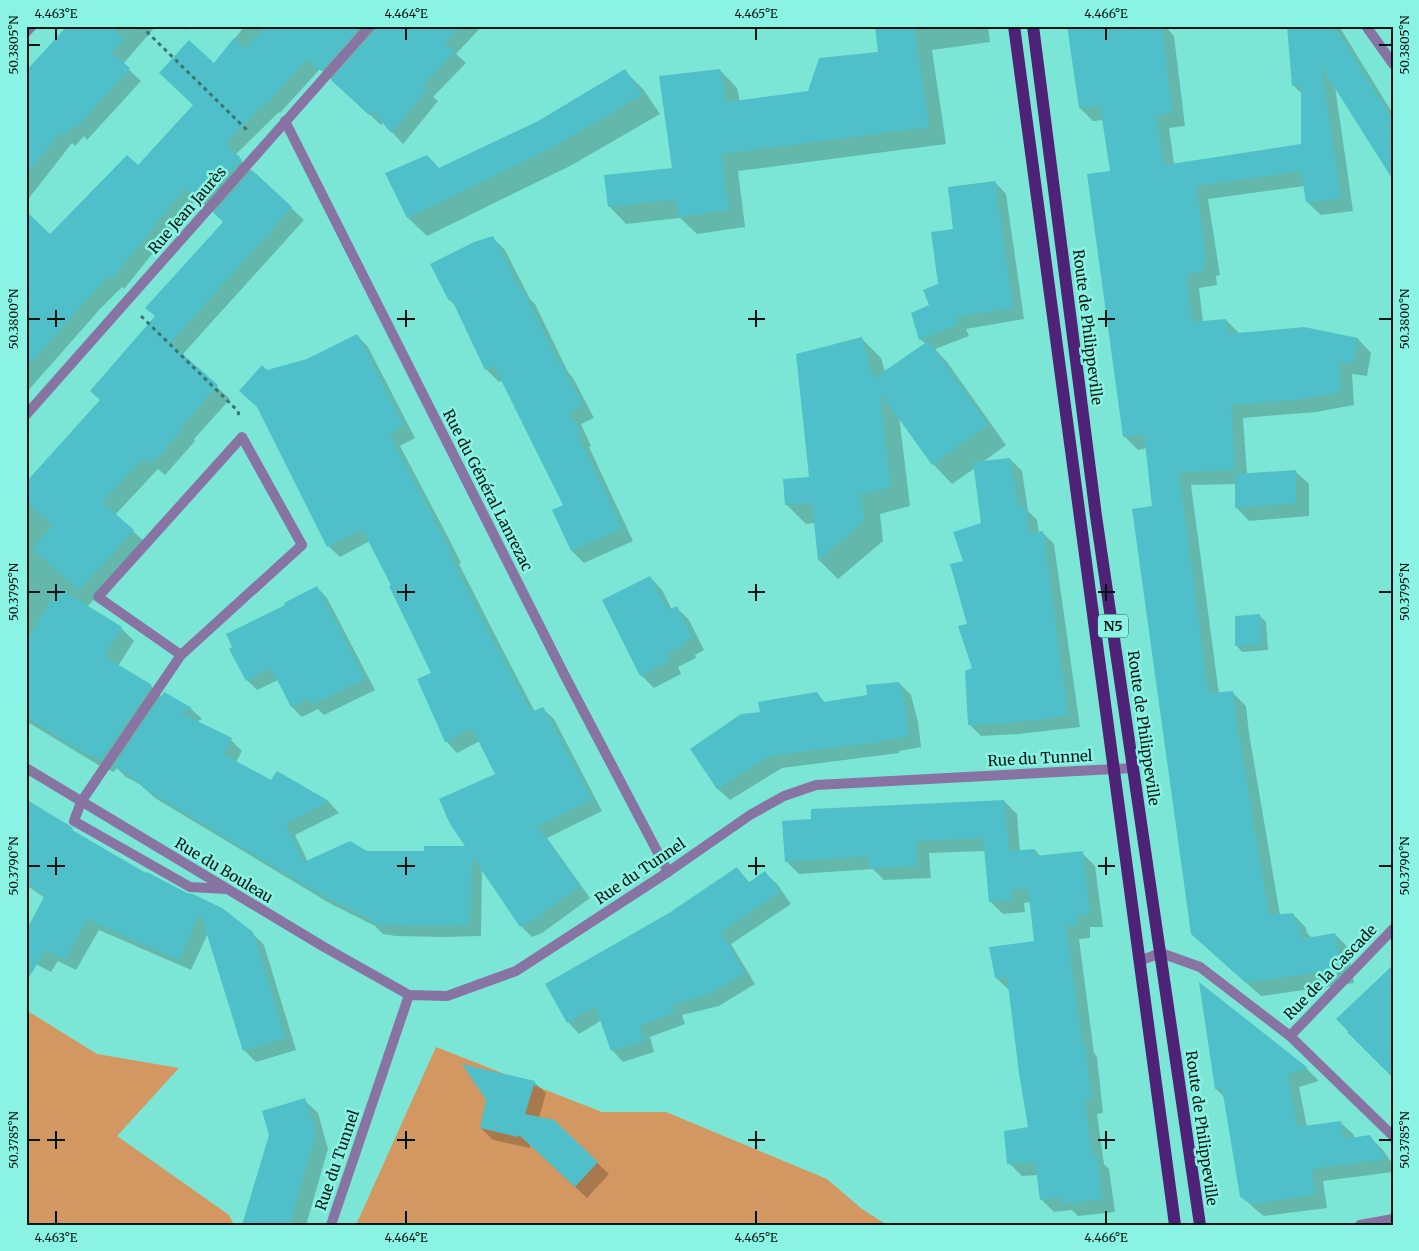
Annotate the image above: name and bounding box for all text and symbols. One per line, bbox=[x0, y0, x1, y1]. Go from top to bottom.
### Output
text: 4.463°E bbox=[35, 6, 78, 21]
text: 4.464°E bbox=[385, 6, 428, 21]
text: 4.465°E bbox=[734, 6, 778, 21]
text: 4.466°E bbox=[1084, 6, 1128, 21]
text: 50.3805°N bbox=[6, 15, 21, 75]
text: 50.3805°N bbox=[1397, 15, 1412, 75]
street label: Rue Jean Jaurès bbox=[144, 162, 230, 258]
street label: Route de Philippeville bbox=[1069, 248, 1107, 406]
text: 50.3800°N bbox=[6, 288, 21, 349]
text: 50.3800°N bbox=[1397, 288, 1412, 349]
street label: Rue du Général Lanrezac bbox=[439, 406, 537, 574]
text: 50.3795°N bbox=[6, 562, 21, 621]
text: 50.3795°N bbox=[1397, 562, 1412, 621]
road number: N5 bbox=[1098, 614, 1128, 638]
street label: Route de Philippeville bbox=[1124, 649, 1164, 807]
street label: Rue du Tunnel bbox=[987, 746, 1093, 770]
street label: Rue du Bouleau bbox=[171, 833, 277, 907]
street label: Rue du Tunnel bbox=[591, 834, 689, 908]
text: 50.3790°N bbox=[6, 836, 21, 896]
text: 50.3790°N bbox=[1397, 836, 1412, 896]
street label: Rue de la Cascade bbox=[1279, 920, 1381, 1024]
street label: Route de Philippeville bbox=[1182, 1049, 1222, 1207]
street label: Rue du Tunnel bbox=[311, 1107, 363, 1213]
text: 50.3785°N bbox=[6, 1111, 21, 1169]
text: 50.3785°N bbox=[1397, 1111, 1412, 1169]
text: 4.463°E bbox=[35, 1230, 78, 1245]
text: 4.464°E bbox=[385, 1230, 428, 1245]
text: 4.465°E bbox=[734, 1230, 778, 1245]
text: 4.466°E bbox=[1084, 1230, 1128, 1245]

